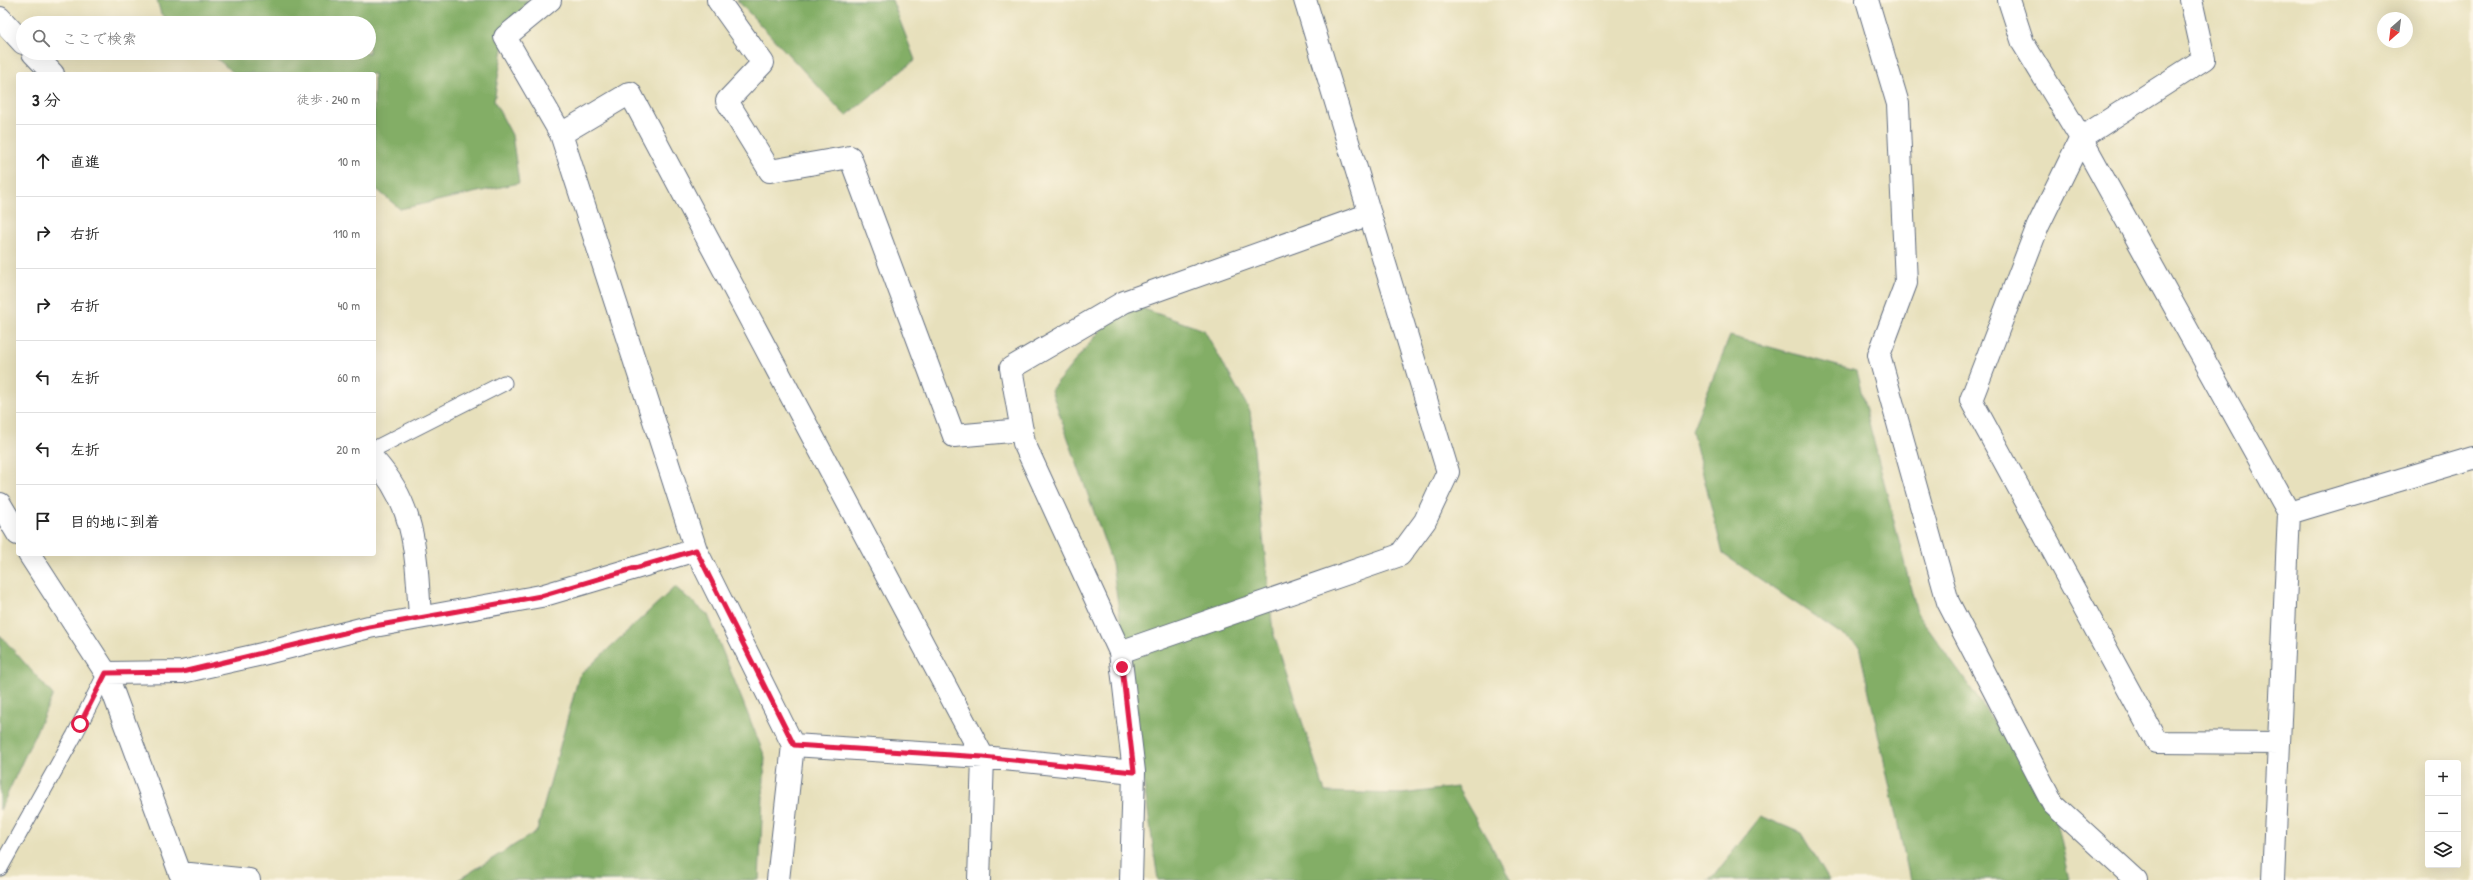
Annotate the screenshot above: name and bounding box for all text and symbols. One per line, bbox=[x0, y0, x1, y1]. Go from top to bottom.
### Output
north arrow bbox=[2377, 12, 2413, 48]
search box bbox=[16, 16, 376, 60]
icon: search bbox=[30, 27, 52, 49]
text: ここで検索 bbox=[62, 28, 137, 49]
text: 3 分 bbox=[32, 88, 61, 111]
text: 徒歩 · 240 m bbox=[297, 90, 360, 108]
icon: ahead bbox=[32, 150, 54, 172]
text: 直進 bbox=[70, 151, 100, 172]
text: 10 m bbox=[338, 152, 360, 170]
icon: right bbox=[32, 222, 54, 244]
text: 右折 bbox=[70, 223, 100, 244]
text: 110 m bbox=[333, 224, 360, 242]
icon: right bbox=[32, 294, 54, 316]
text: 右折 bbox=[70, 295, 100, 316]
text: 40 m bbox=[337, 296, 360, 314]
icon: left bbox=[32, 366, 54, 388]
text: 左折 bbox=[70, 367, 100, 388]
text: 60 m bbox=[337, 368, 360, 386]
icon: left bbox=[32, 438, 54, 460]
text: 左折 bbox=[70, 439, 100, 460]
text: 20 m bbox=[336, 440, 360, 458]
icon: arrive bbox=[32, 510, 54, 532]
text: 目的地に到着 bbox=[70, 511, 160, 532]
route end bbox=[1113, 658, 1131, 676]
route start bbox=[71, 715, 89, 733]
map controls bbox=[2425, 760, 2461, 868]
button: + bbox=[2425, 760, 2461, 796]
button: − bbox=[2425, 796, 2461, 832]
button: layers bbox=[2425, 832, 2461, 868]

